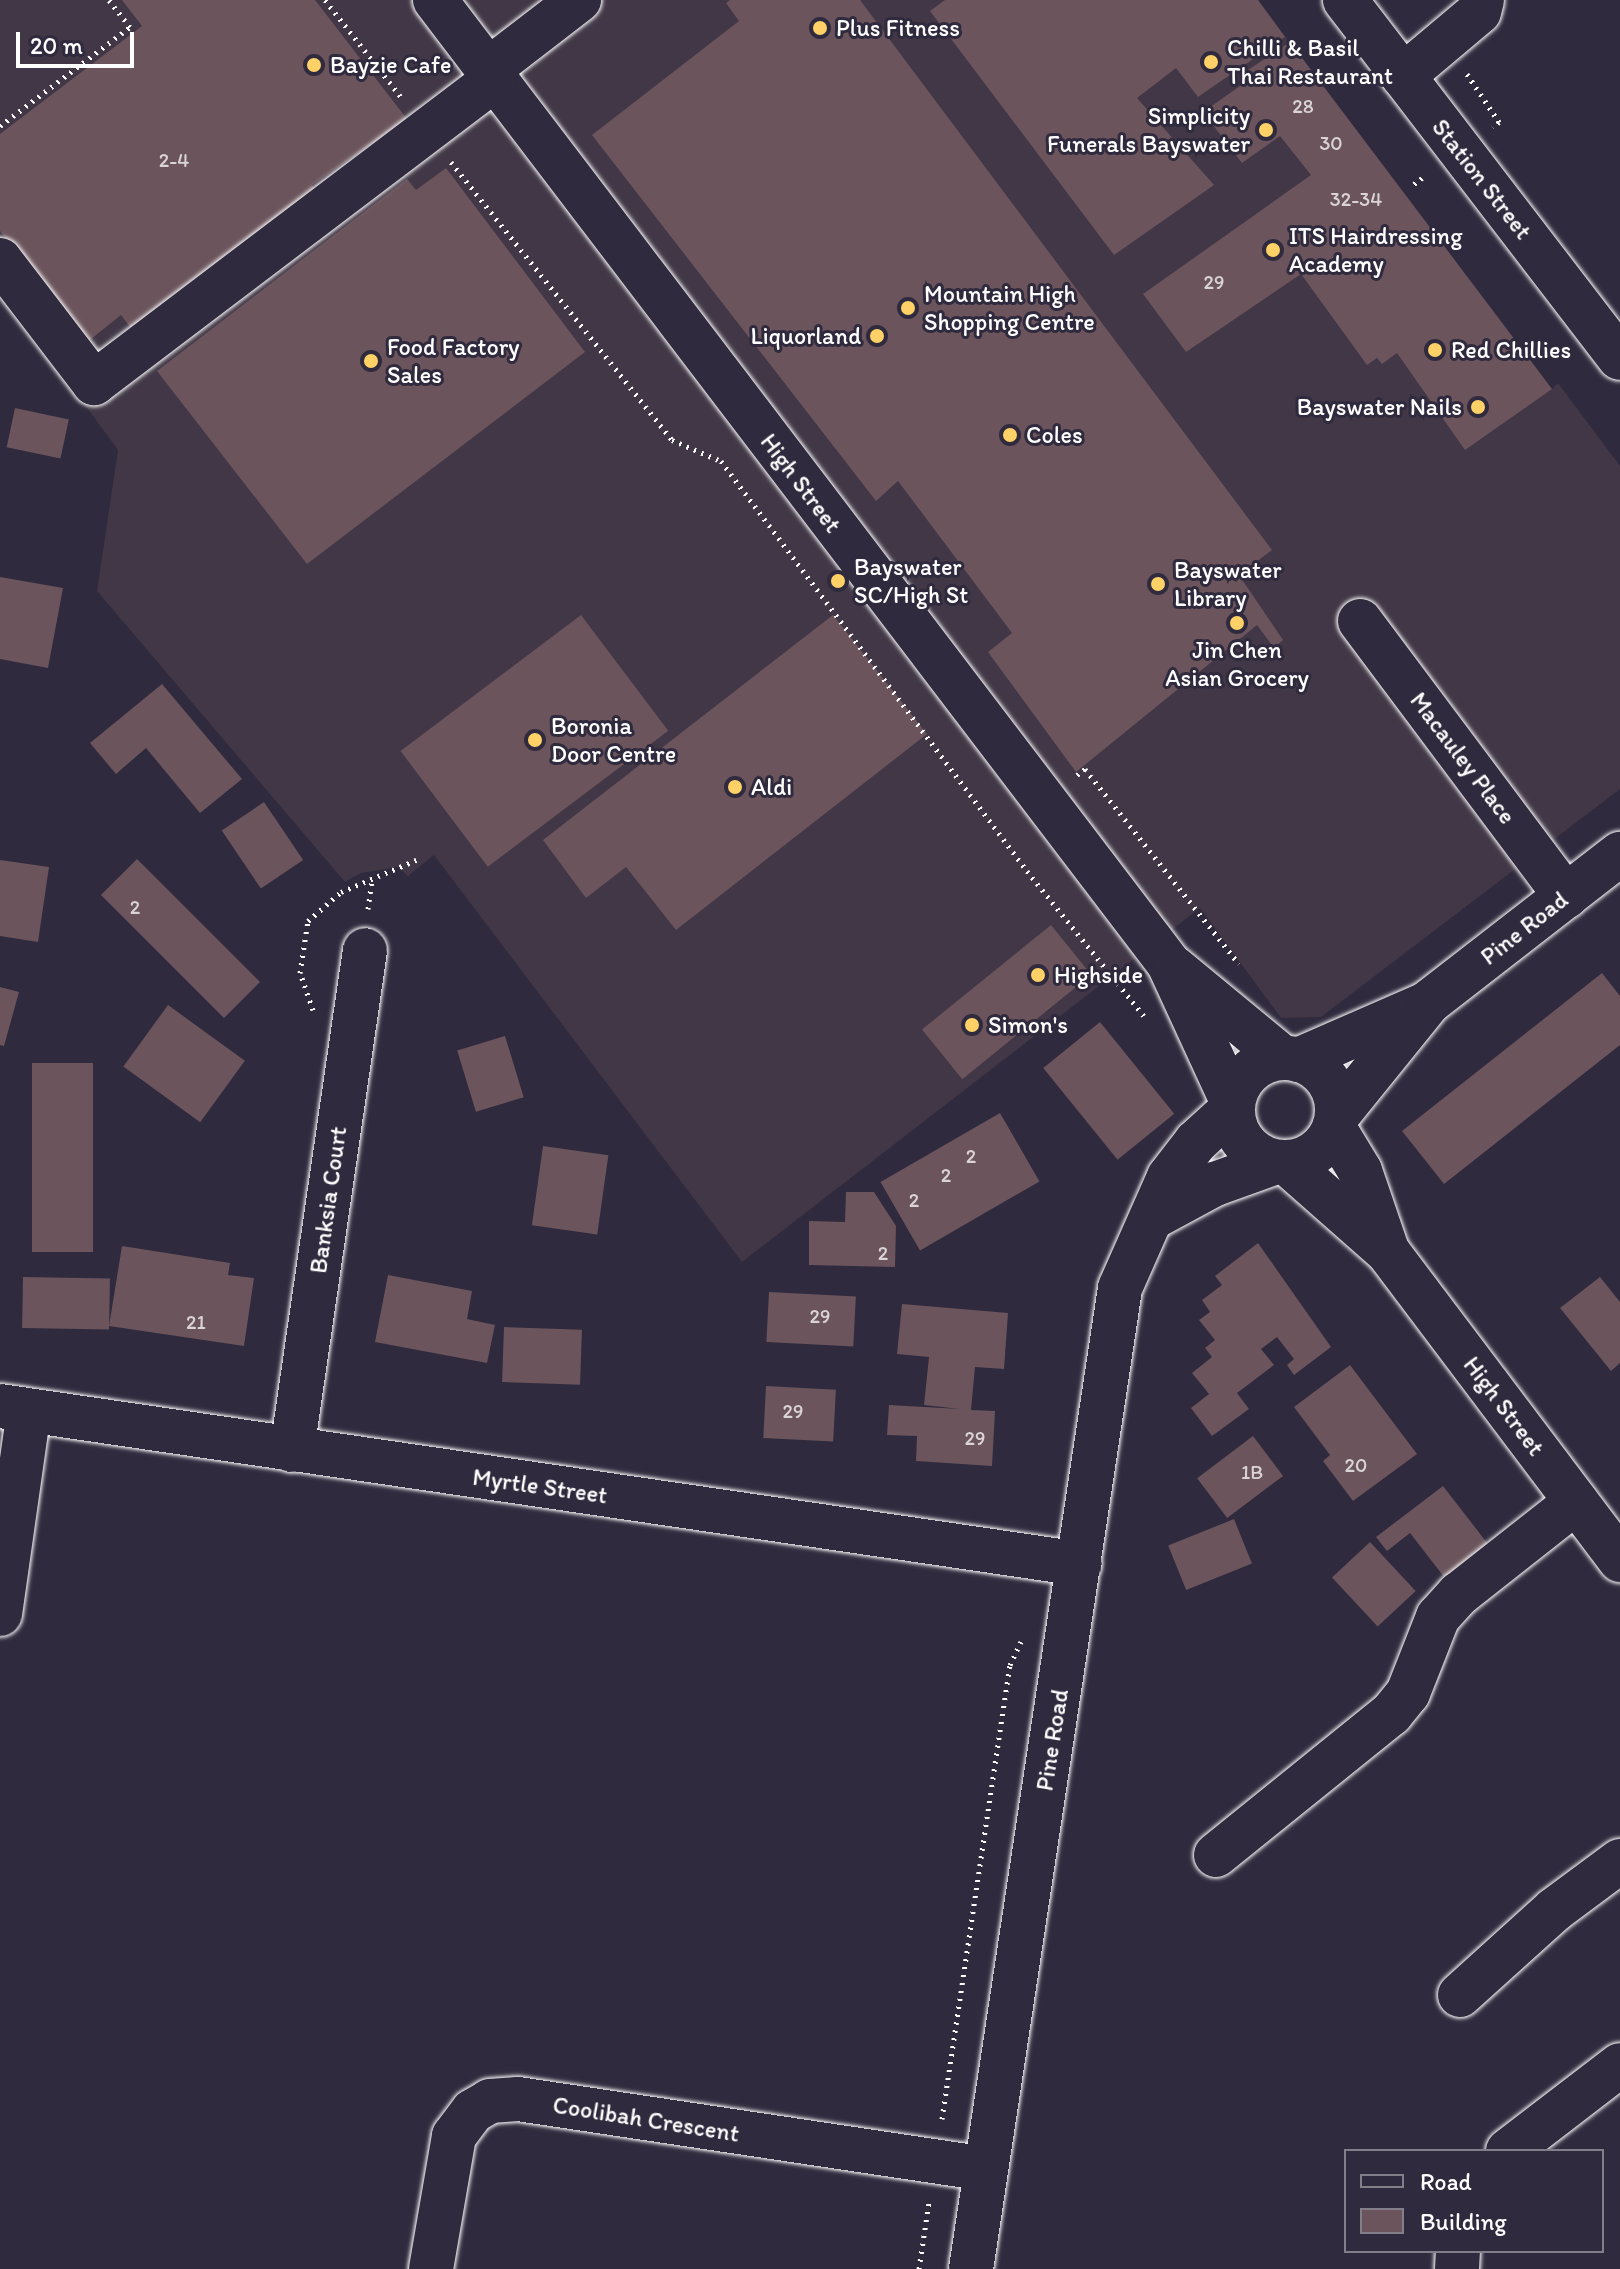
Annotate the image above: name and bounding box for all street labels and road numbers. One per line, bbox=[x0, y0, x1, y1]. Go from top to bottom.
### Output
street label: Station Street bbox=[1426, 113, 1538, 245]
street label: High Street bbox=[755, 428, 847, 538]
street label: Macauley Place bbox=[1404, 686, 1522, 830]
street label: Pine Road bbox=[1475, 885, 1573, 971]
street label: Banksia Court bbox=[303, 1125, 353, 1275]
street label: High Street bbox=[1458, 1351, 1550, 1461]
street label: Myrtle Street bbox=[471, 1462, 609, 1510]
street label: Pine Road bbox=[1030, 1687, 1074, 1793]
street label: Coolibah Crescent bbox=[551, 2090, 741, 2148]

